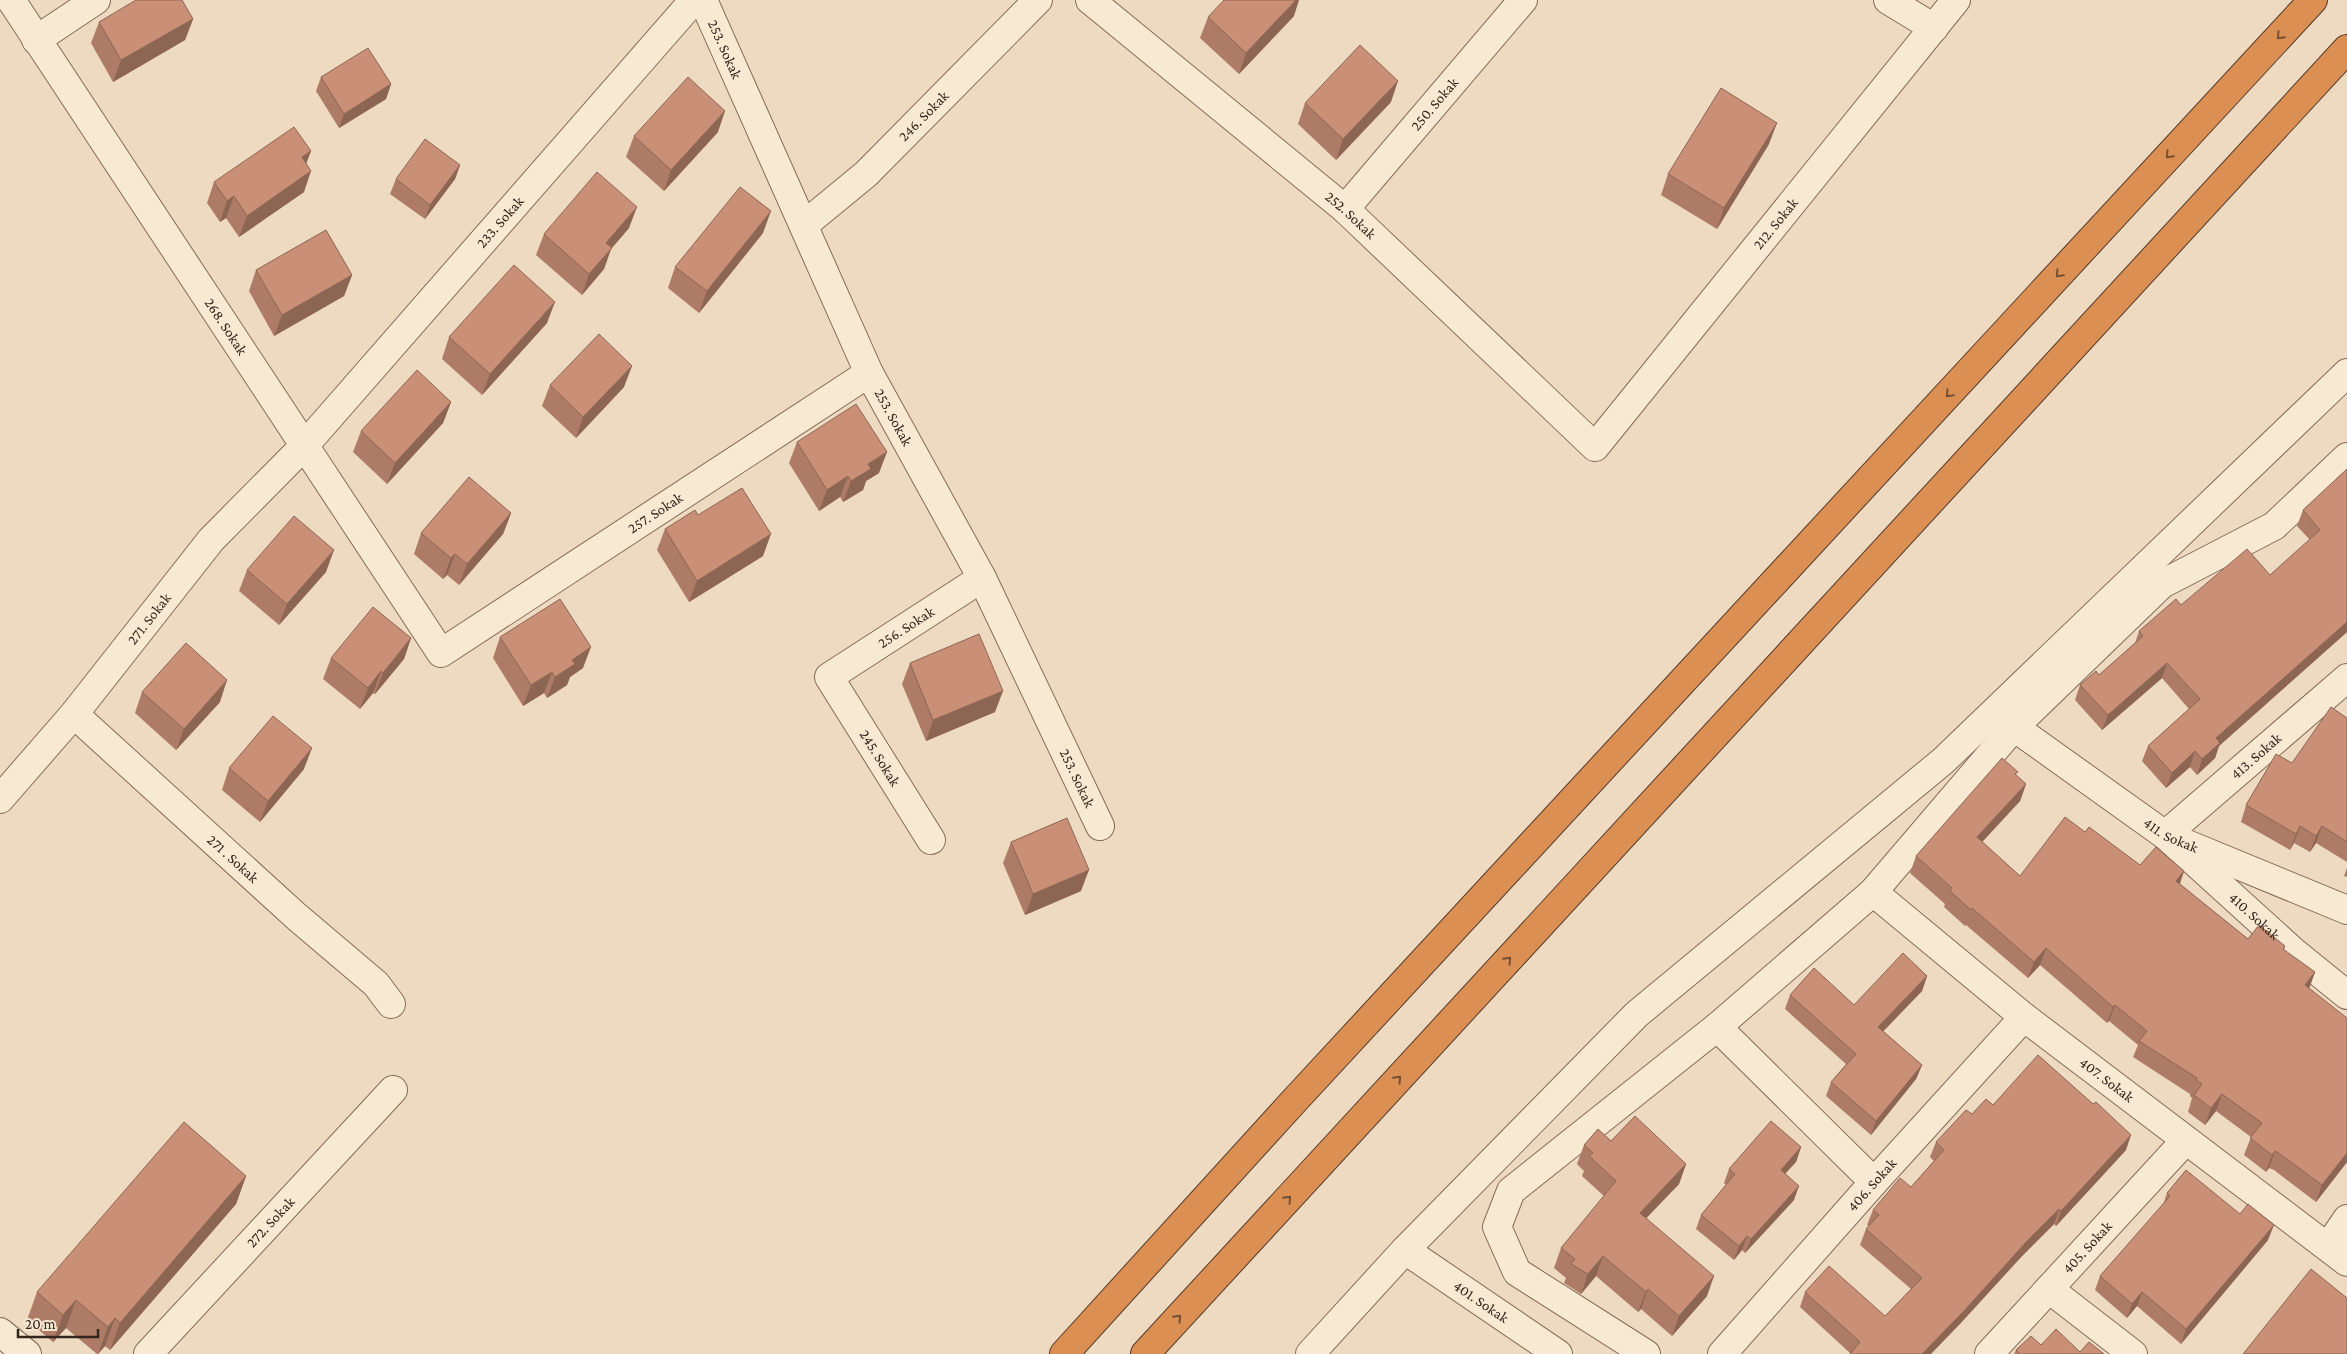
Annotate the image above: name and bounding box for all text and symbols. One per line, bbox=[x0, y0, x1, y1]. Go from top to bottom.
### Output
street label: 253. Sokak bbox=[705, 17, 745, 82]
one-way arrow bbox=[2277, 30, 2286, 39]
street label: 250. Sokak bbox=[1408, 74, 1462, 134]
street label: 246. Sokak bbox=[895, 87, 952, 144]
one-way arrow bbox=[2166, 150, 2175, 159]
street label: 252. Sokak bbox=[1322, 188, 1380, 243]
street label: 233. Sokak bbox=[473, 192, 527, 251]
street label: 212. Sokak bbox=[1750, 194, 1801, 252]
one-way arrow bbox=[2056, 269, 2065, 278]
street label: 268. Sokak bbox=[202, 295, 251, 359]
street label: 253. Sokak bbox=[871, 386, 916, 450]
one-way arrow bbox=[1946, 388, 1955, 397]
street label: 257. Sokak bbox=[625, 489, 686, 536]
street label: 271. Sokak bbox=[124, 589, 175, 648]
street label: 256. Sokak bbox=[875, 603, 938, 651]
street label: 245. Sokak bbox=[856, 727, 904, 790]
street label: 413. Sokak bbox=[2228, 729, 2285, 782]
street label: 253. Sokak bbox=[1056, 746, 1098, 811]
street label: 411. Sokak bbox=[2140, 814, 2201, 856]
street label: 271 . Sokak bbox=[204, 831, 263, 887]
street label: 410. Sokak bbox=[2226, 889, 2284, 944]
one-way arrow bbox=[1503, 956, 1512, 965]
street label: 407. Sokak bbox=[2077, 1054, 2138, 1106]
one-way arrow bbox=[1392, 1076, 1401, 1085]
street label: 406. Sokak bbox=[1844, 1154, 1900, 1215]
street label: 272. Sokak bbox=[243, 1193, 298, 1251]
one-way arrow bbox=[1282, 1196, 1291, 1205]
street label: 405. Sokak bbox=[2059, 1217, 2116, 1277]
street label: 401. Sokak bbox=[1450, 1277, 1512, 1327]
scale bar bbox=[18, 1306, 98, 1338]
one-way arrow bbox=[1172, 1315, 1181, 1324]
text: 20 m bbox=[25, 1316, 56, 1332]

